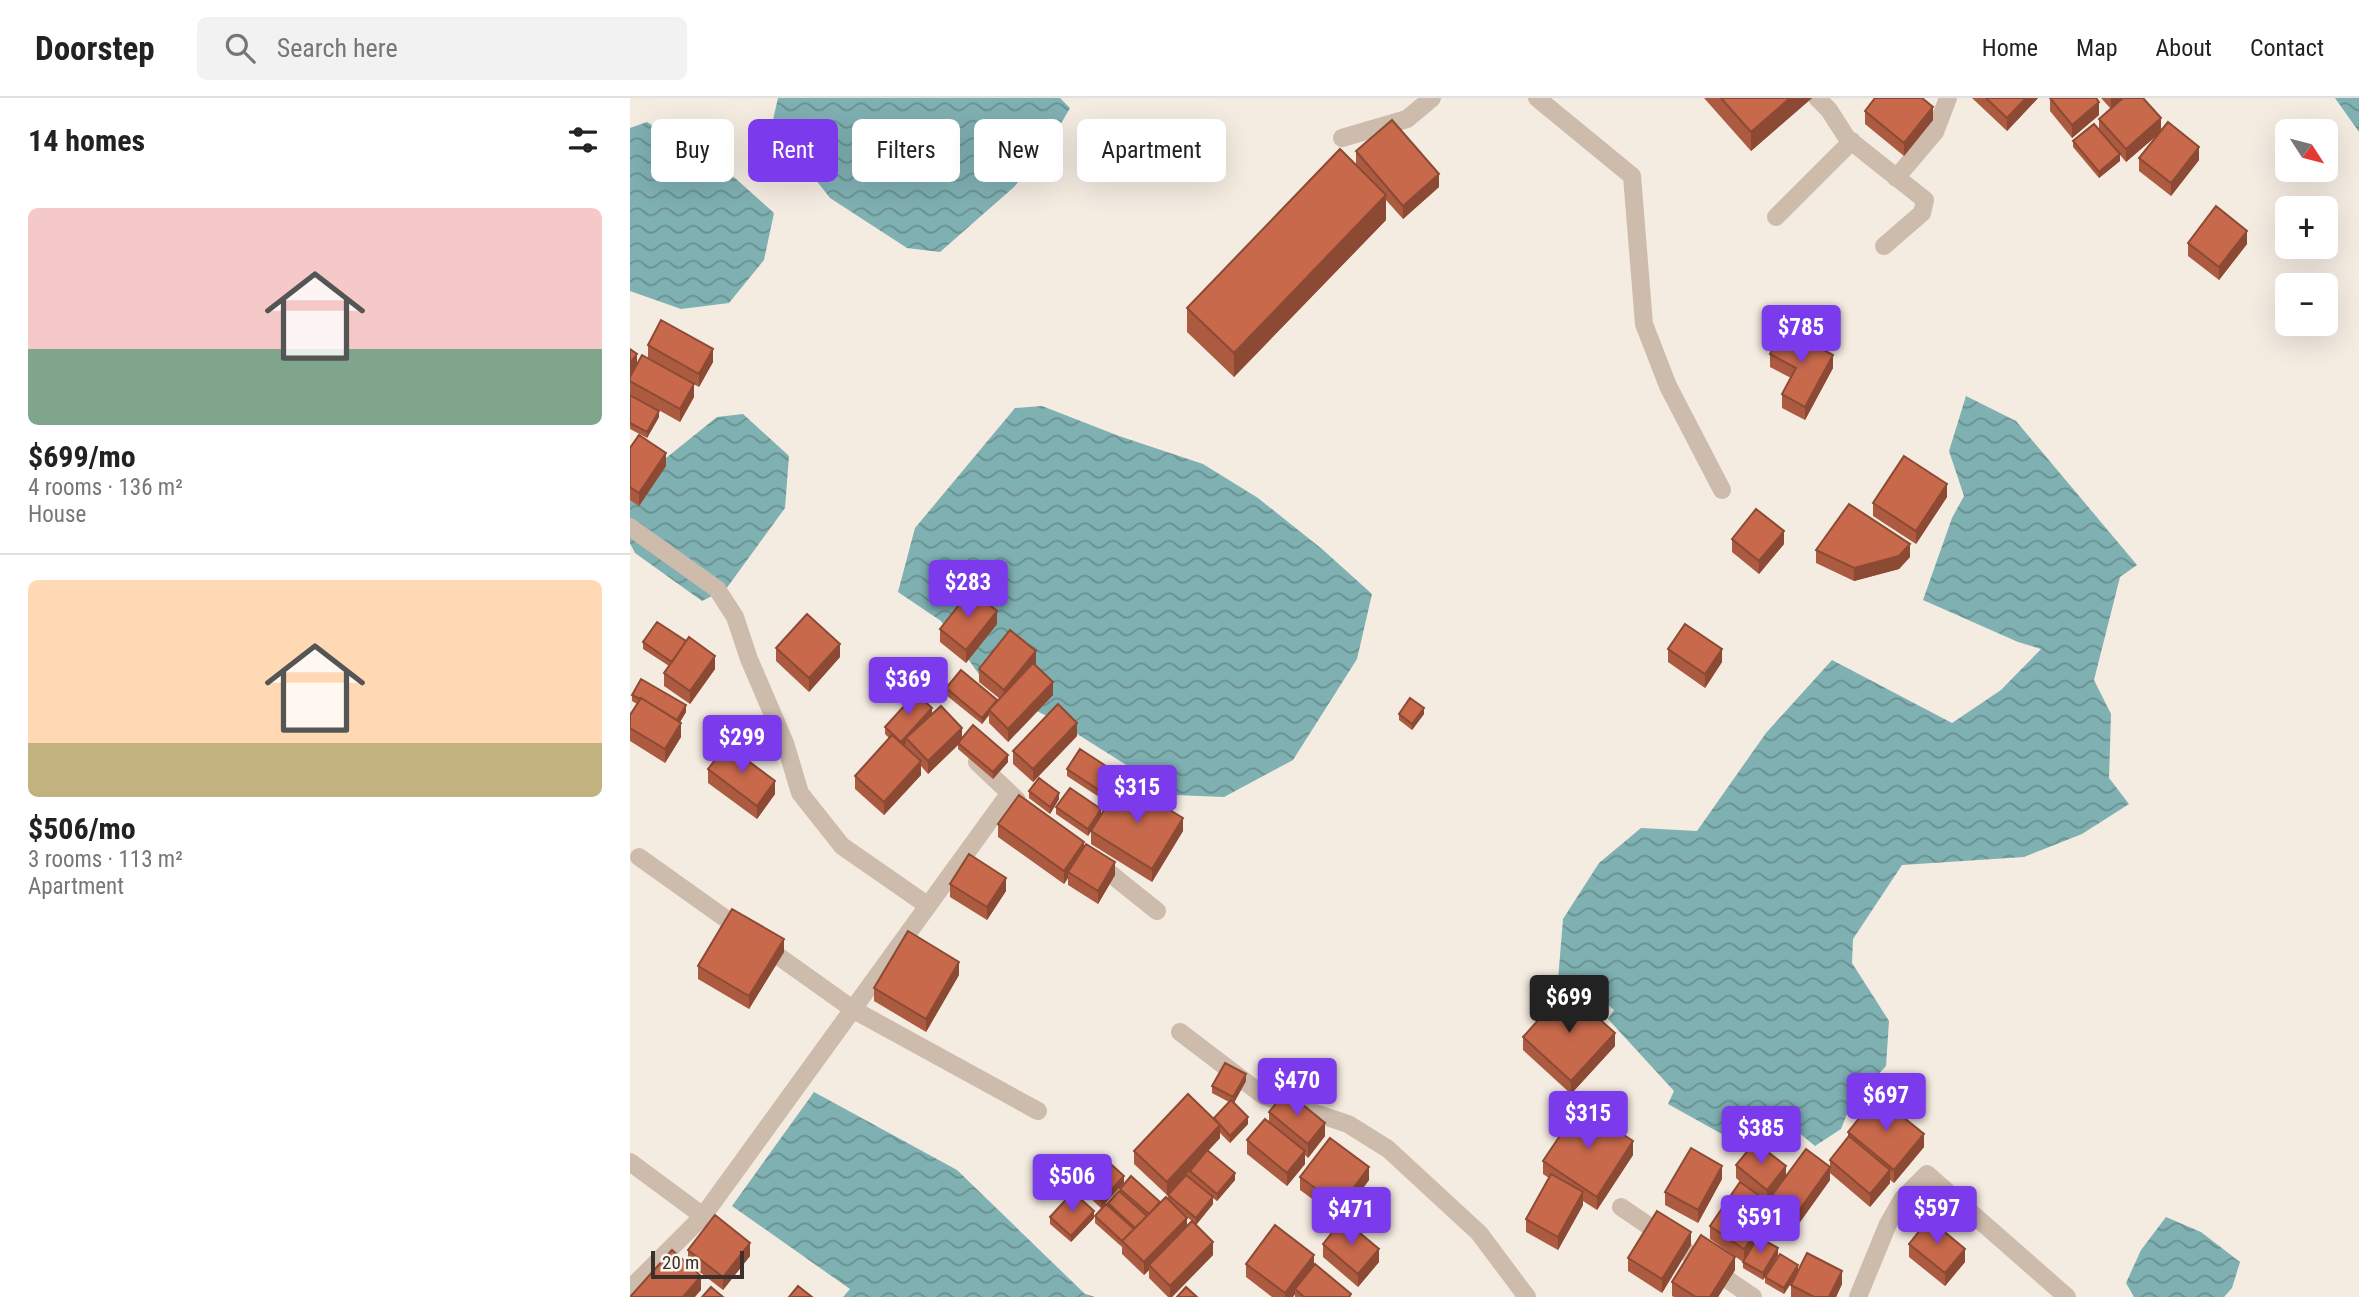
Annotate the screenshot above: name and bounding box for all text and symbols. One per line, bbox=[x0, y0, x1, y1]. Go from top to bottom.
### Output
search box bbox=[197, 17, 687, 80]
text: Doorstep bbox=[35, 29, 155, 68]
icon: search bbox=[221, 29, 259, 67]
text: Search here bbox=[277, 33, 398, 63]
text: Home bbox=[1982, 34, 2038, 62]
text: Map bbox=[2076, 34, 2118, 62]
text: About bbox=[2156, 34, 2212, 62]
text: Contact bbox=[2250, 34, 2324, 62]
chip: Buy bbox=[651, 119, 734, 182]
chip: Rent bbox=[748, 119, 838, 182]
chip: Filters bbox=[852, 119, 960, 182]
chip: New bbox=[974, 119, 1063, 182]
chip: Apartment bbox=[1077, 119, 1226, 182]
north arrow bbox=[2275, 119, 2338, 182]
map controls bbox=[2275, 119, 2338, 336]
icon: filters bbox=[564, 121, 602, 159]
text: 14 homes bbox=[28, 123, 145, 158]
button: + bbox=[2275, 196, 2338, 259]
icon: home bbox=[252, 253, 378, 379]
button: − bbox=[2275, 273, 2338, 336]
pin: $785 bbox=[1760, 306, 1842, 365]
text: $785 bbox=[1778, 314, 1824, 341]
text: $699/mo bbox=[28, 439, 136, 474]
text: 4 rooms · 136 m² bbox=[28, 474, 183, 501]
text: House bbox=[28, 501, 86, 528]
pin: $283 bbox=[927, 560, 1009, 620]
text: $283 bbox=[945, 569, 991, 596]
icon: home bbox=[252, 625, 378, 751]
pin: $369 bbox=[867, 658, 949, 717]
text: $369 bbox=[885, 666, 931, 693]
pin: $299 bbox=[701, 716, 783, 775]
text: $299 bbox=[719, 724, 765, 751]
pin: $315 bbox=[1096, 766, 1178, 825]
text: $315 bbox=[1114, 774, 1160, 801]
text: $506/mo bbox=[28, 811, 136, 846]
text: 3 rooms · 113 m² bbox=[28, 846, 183, 873]
text: Apartment bbox=[28, 873, 124, 900]
pin: $699 bbox=[1528, 976, 1610, 1035]
text: $699 bbox=[1546, 984, 1592, 1011]
pin: $470 bbox=[1256, 1058, 1338, 1118]
text: $470 bbox=[1274, 1067, 1320, 1094]
pin: $697 bbox=[1845, 1074, 1927, 1133]
text: $697 bbox=[1863, 1082, 1909, 1109]
pin: $315 bbox=[1547, 1091, 1629, 1151]
text: $315 bbox=[1565, 1100, 1611, 1127]
pin: $385 bbox=[1720, 1107, 1802, 1166]
text: $385 bbox=[1738, 1115, 1784, 1142]
pin: $506 bbox=[1031, 1154, 1113, 1214]
text: $506 bbox=[1049, 1163, 1095, 1190]
pin: $597 bbox=[1896, 1186, 1978, 1246]
pin: $471 bbox=[1310, 1188, 1392, 1247]
text: $597 bbox=[1914, 1195, 1960, 1222]
text: $471 bbox=[1328, 1196, 1374, 1223]
pin: $591 bbox=[1719, 1196, 1801, 1255]
text: $591 bbox=[1737, 1204, 1783, 1231]
scale bar bbox=[651, 1248, 744, 1280]
text: 20 m bbox=[662, 1251, 699, 1274]

